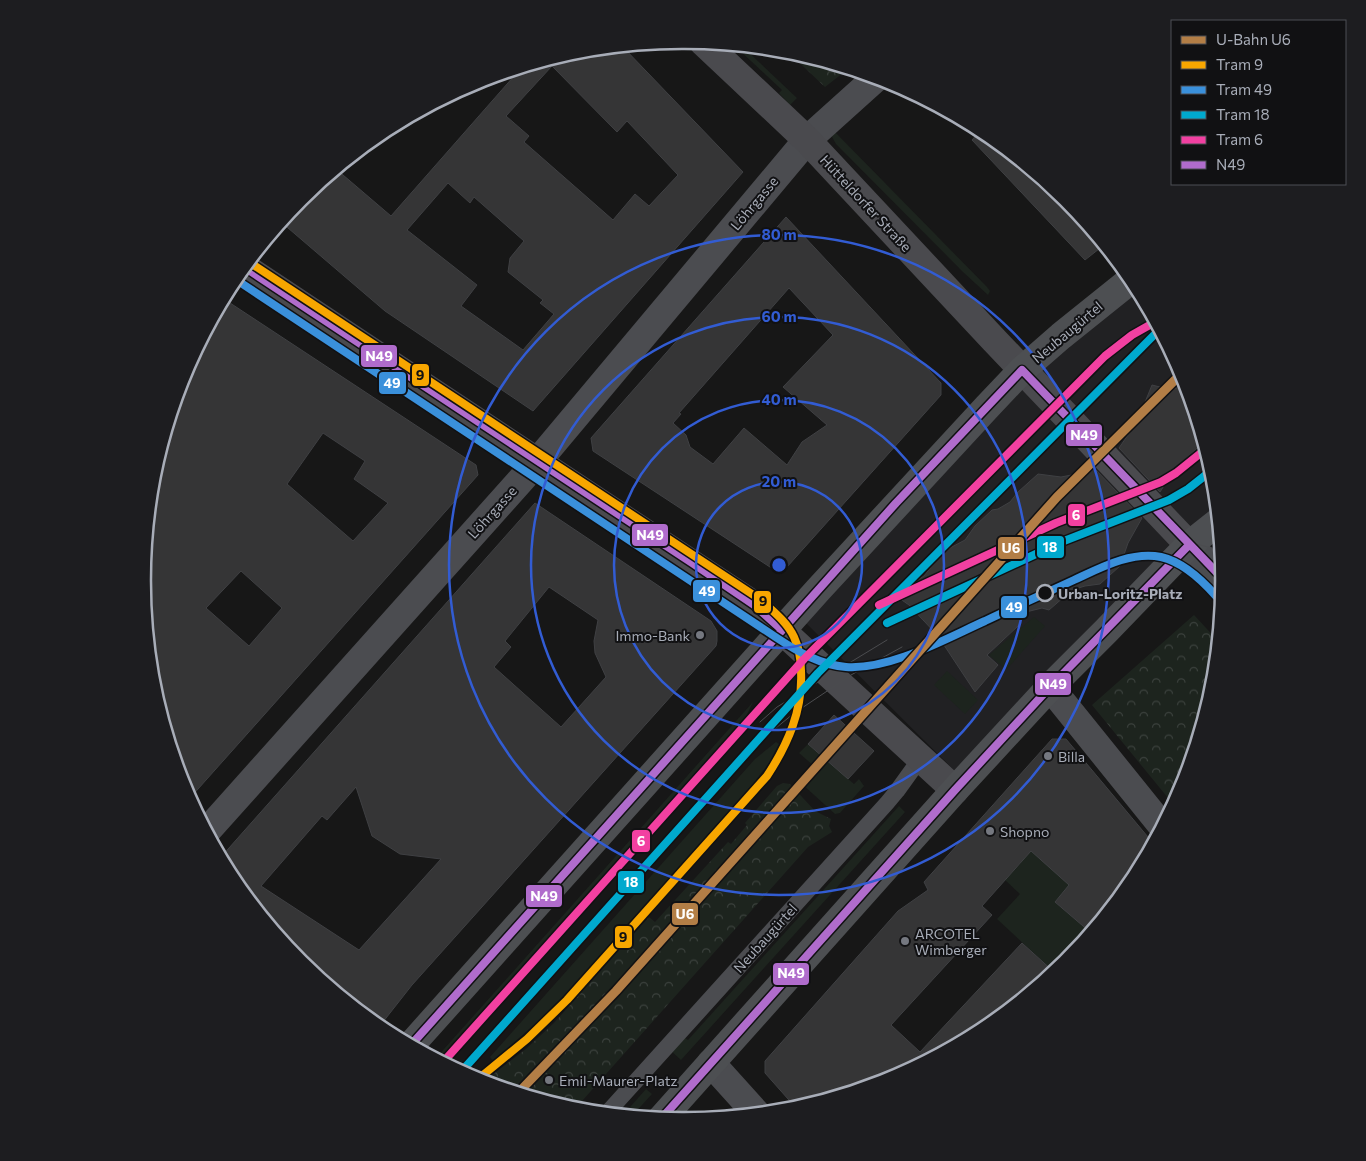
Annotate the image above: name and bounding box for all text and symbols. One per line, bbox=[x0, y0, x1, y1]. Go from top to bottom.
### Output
legend bbox=[1171, 20, 1346, 185]
text: U-Bahn U6 bbox=[1216, 30, 1291, 48]
text: Tram 9 bbox=[1216, 55, 1263, 73]
text: Tram 49 bbox=[1216, 80, 1272, 98]
text: Tram 18 bbox=[1216, 105, 1270, 123]
text: Tram 6 bbox=[1216, 130, 1263, 148]
street label: Hütteldorfer Straße bbox=[817, 151, 915, 255]
text: N49 bbox=[1216, 155, 1245, 173]
street label: Löhrgasse bbox=[727, 173, 781, 233]
text: 80 m bbox=[761, 225, 797, 243]
street label: Neubaugürtel bbox=[1028, 298, 1106, 366]
text: 60 m bbox=[761, 307, 797, 325]
line badge: N49 bbox=[360, 344, 398, 368]
text: N49 bbox=[365, 347, 393, 364]
line badge: 9 bbox=[411, 363, 430, 387]
text: 9 bbox=[416, 366, 425, 383]
line badge: 49 bbox=[378, 371, 407, 395]
text: 49 bbox=[383, 374, 401, 391]
text: 40 m bbox=[761, 390, 797, 408]
line badge: N49 bbox=[1065, 423, 1103, 447]
text: N49 bbox=[1070, 426, 1098, 443]
text: 20 m bbox=[762, 472, 796, 490]
street label: Löhrgasse bbox=[464, 482, 520, 542]
line badge: 6 bbox=[1067, 503, 1086, 527]
text: 6 bbox=[1072, 506, 1081, 523]
line badge: N49 bbox=[631, 523, 669, 547]
text: N49 bbox=[636, 526, 664, 543]
line badge: 18 bbox=[1036, 535, 1065, 559]
line badge: U6 bbox=[997, 536, 1025, 560]
text: 18 bbox=[1043, 538, 1058, 555]
text: U6 bbox=[1002, 539, 1021, 556]
centre of rings bbox=[770, 556, 788, 574]
line badge: 49 bbox=[692, 579, 721, 603]
text: 49 bbox=[698, 582, 716, 599]
marker: Urban-Loritz-Platz bbox=[1036, 584, 1054, 602]
place label: Urban-Loritz-Platz bbox=[1058, 585, 1182, 602]
line badge: 9 bbox=[753, 590, 772, 614]
text: 9 bbox=[759, 592, 768, 609]
line badge: 49 bbox=[1000, 595, 1028, 619]
text: 49 bbox=[1005, 598, 1023, 615]
place label: Immo-Bank bbox=[615, 627, 690, 644]
marker: Immo-Bank bbox=[694, 629, 706, 641]
line badge: N49 bbox=[1034, 672, 1072, 696]
text: N49 bbox=[1039, 675, 1067, 692]
place label: Billa bbox=[1058, 748, 1085, 765]
marker: Billa bbox=[1042, 750, 1054, 762]
place label: Shopno bbox=[1000, 823, 1049, 840]
marker: Shopno bbox=[984, 825, 996, 837]
line badge: 6 bbox=[631, 829, 651, 853]
text: 6 bbox=[637, 832, 646, 849]
line badge: 18 bbox=[617, 870, 645, 894]
text: 18 bbox=[624, 873, 639, 890]
line badge: N49 bbox=[525, 884, 563, 908]
text: N49 bbox=[530, 887, 558, 904]
street label: Neubaugürtel bbox=[730, 900, 800, 976]
line badge: U6 bbox=[671, 902, 699, 926]
text: U6 bbox=[676, 905, 695, 922]
line badge: 9 bbox=[614, 925, 633, 949]
place label: ARCOTEL Wimberger bbox=[915, 925, 987, 958]
text: 9 bbox=[619, 928, 628, 945]
marker: ARCOTEL Wimberger bbox=[899, 935, 911, 947]
line badge: N49 bbox=[772, 962, 810, 986]
text: N49 bbox=[777, 964, 805, 981]
place label: Emil-Maurer-Platz bbox=[559, 1072, 678, 1089]
marker: Emil-Maurer-Platz bbox=[543, 1074, 555, 1086]

